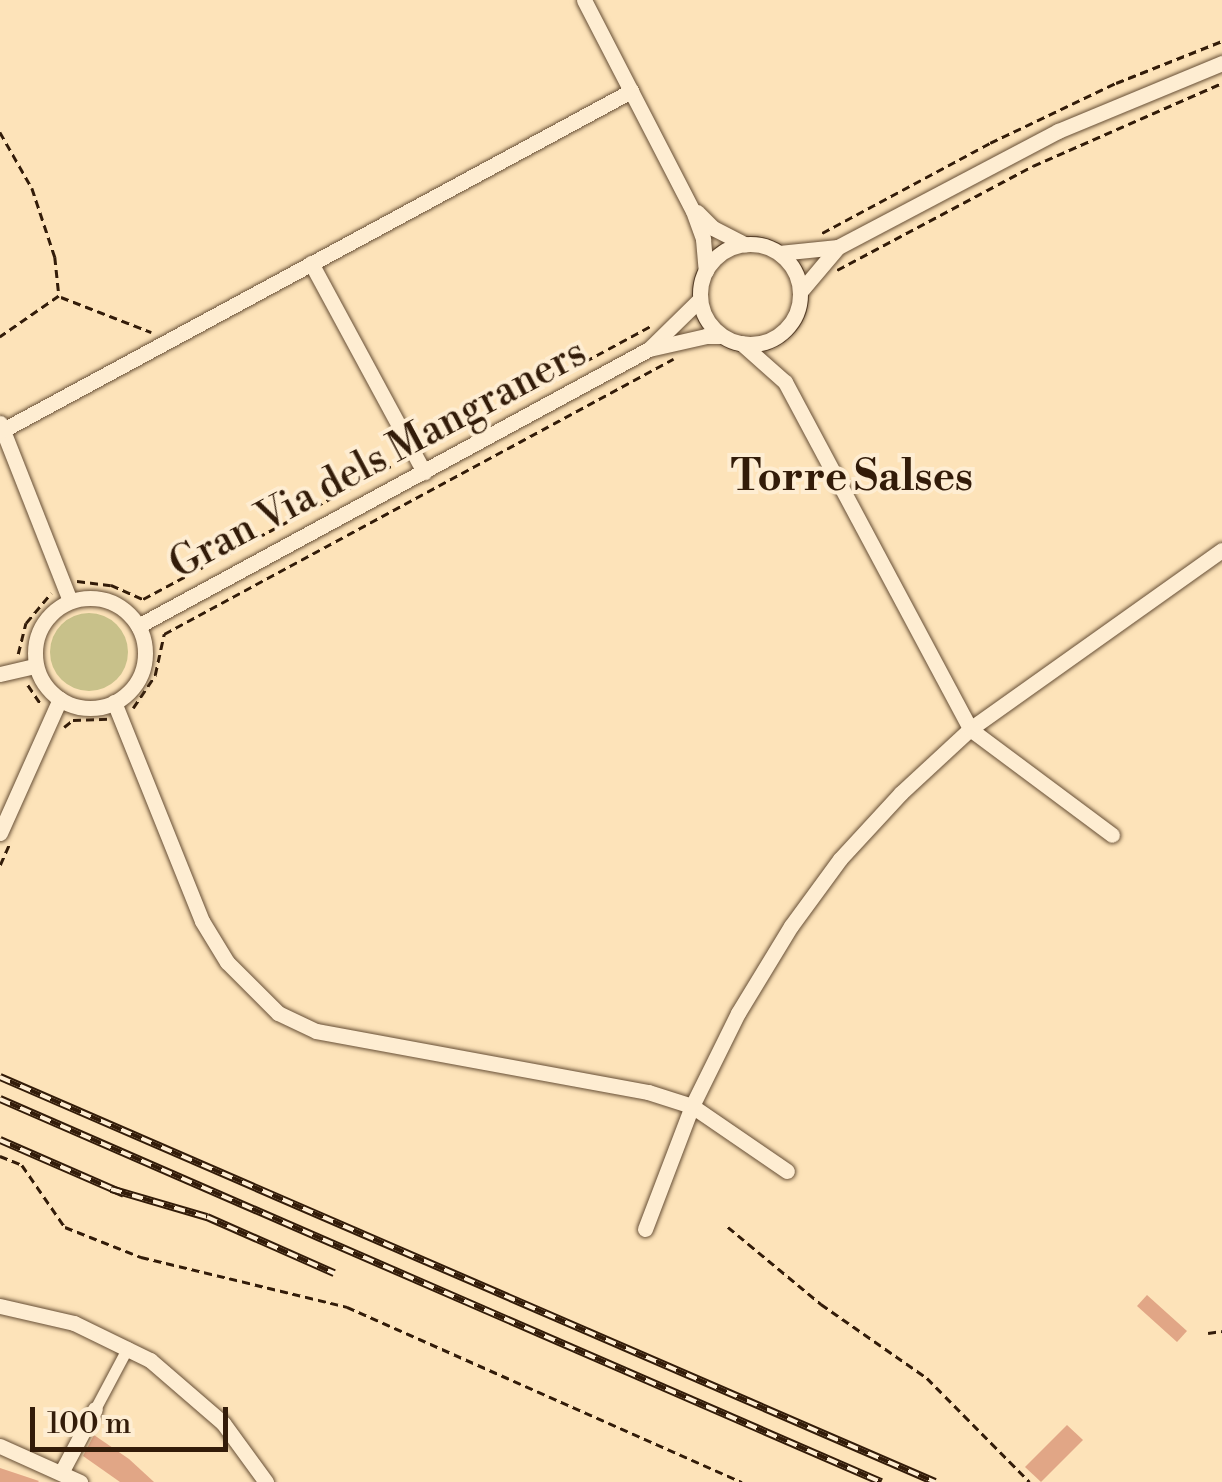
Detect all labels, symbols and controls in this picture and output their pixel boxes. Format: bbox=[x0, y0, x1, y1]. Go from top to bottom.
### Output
street label: Gran Via dels Mangraners bbox=[162, 329, 594, 589]
district label: Torre Salses bbox=[731, 453, 973, 503]
scale bar bbox=[35, 1387, 232, 1449]
text: 100 m bbox=[47, 1405, 131, 1443]

